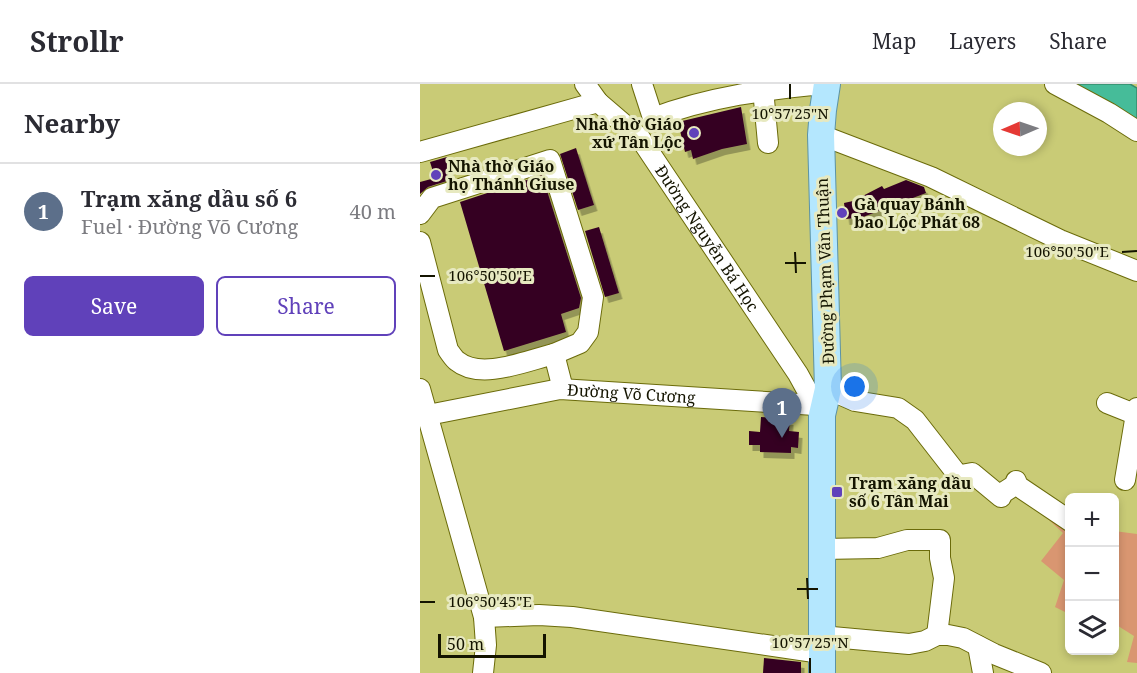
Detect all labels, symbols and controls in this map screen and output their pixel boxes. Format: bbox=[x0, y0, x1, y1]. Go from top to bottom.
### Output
text: Strollr bbox=[30, 22, 124, 60]
text: Map bbox=[872, 27, 916, 55]
text: Layers bbox=[949, 27, 1016, 55]
text: Share bbox=[1049, 27, 1107, 55]
north arrow bbox=[993, 102, 1047, 156]
text: 10°57'25"N bbox=[751, 103, 829, 123]
text: Nearby bbox=[24, 105, 120, 141]
place label: Nhà thờ Giáo xứ Tân Lộc bbox=[576, 113, 682, 153]
marker: Nhà thờ Giáo xứ Tân Lộc bbox=[687, 126, 701, 140]
place label: Nhà thờ Giáo họ Thánh Giuse bbox=[448, 155, 574, 195]
street label: Đường Nguyễn Bá Học bbox=[650, 160, 764, 316]
marker: Nhà thờ Giáo họ Thánh Giuse bbox=[429, 168, 443, 182]
street label: Đường Phạm Văn Thuận bbox=[811, 177, 839, 365]
text: Trạm xăng dầu số 6 bbox=[81, 183, 297, 213]
place label: Gà quay Bánh bao Lộc Phát 68 bbox=[854, 193, 980, 233]
text: 1 bbox=[38, 198, 49, 225]
text: 40 m bbox=[350, 198, 396, 225]
marker: Gà quay Bánh bao Lộc Phát 68 bbox=[835, 206, 849, 220]
text: Fuel · Đường Võ Cương bbox=[81, 213, 298, 240]
text: 106°50'50"E bbox=[1025, 241, 1109, 261]
text: 106°50'50"E bbox=[448, 265, 532, 285]
button: Save bbox=[24, 276, 204, 336]
button: Share bbox=[216, 276, 396, 336]
your location bbox=[840, 372, 869, 401]
street label: Đường Võ Cương bbox=[567, 378, 697, 409]
pin: 1 bbox=[762, 388, 802, 438]
place label: Trạm xăng dầu số 6 Tân Mai bbox=[849, 472, 972, 512]
marker: Trạm xăng dầu số 6 Tân Mai bbox=[830, 485, 844, 499]
map controls bbox=[1065, 493, 1119, 655]
button: + bbox=[1065, 493, 1119, 547]
button: − bbox=[1065, 547, 1119, 601]
text: 106°50'45"E bbox=[448, 591, 532, 611]
button: layers bbox=[1065, 601, 1119, 655]
scale bar bbox=[438, 631, 546, 658]
text: 10°57'25"N bbox=[771, 632, 849, 652]
text: 50 m bbox=[447, 633, 484, 655]

